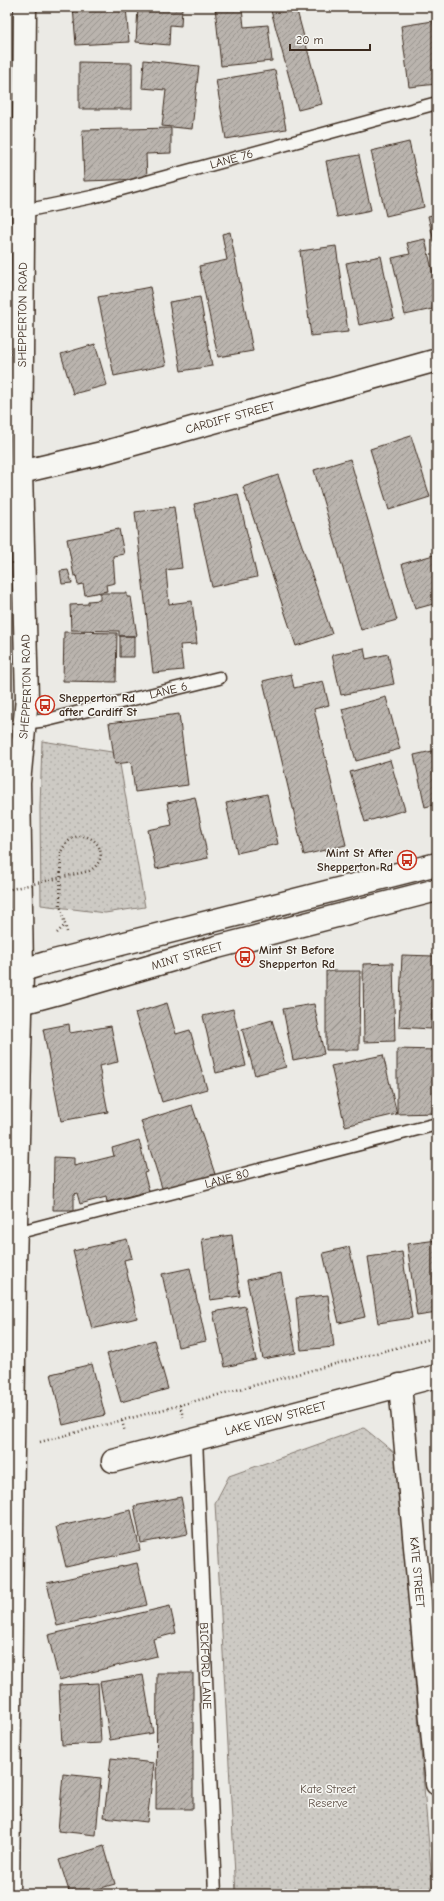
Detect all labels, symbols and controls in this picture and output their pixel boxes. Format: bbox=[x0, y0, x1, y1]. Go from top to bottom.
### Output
scale bar bbox=[290, 26, 370, 52]
text: 20 m bbox=[296, 33, 324, 47]
street label: LANE 76 bbox=[208, 146, 255, 172]
street label: SHEPPERTON ROAD bbox=[15, 262, 30, 367]
street label: CARDIFF STREET bbox=[184, 398, 277, 437]
street label: SHEPPERTON ROAD bbox=[16, 634, 34, 740]
street label: LANE 6 bbox=[148, 679, 189, 702]
place label: Shepperton Rd after Cardiff St bbox=[59, 691, 138, 719]
bus stop icon: Shepperton Rd after Cardiff St bbox=[34, 694, 56, 716]
place label: Mint St After Shepperton Rd bbox=[317, 846, 393, 874]
bus stop icon: Mint St After Shepperton Rd bbox=[396, 849, 418, 871]
street label: MINT STREET bbox=[149, 939, 225, 973]
place label: Mint St Before Shepperton Rd bbox=[259, 943, 335, 971]
bus stop icon: Mint St Before Shepperton Rd bbox=[234, 946, 256, 968]
street label: LANE 80 bbox=[203, 1166, 251, 1191]
street label: LAKE VIEW STREET bbox=[223, 1398, 329, 1438]
street label: KATE STREET bbox=[407, 1536, 428, 1609]
street label: BICKFORD LANE bbox=[197, 1622, 214, 1710]
park label: Kate Street Reserve bbox=[300, 1782, 357, 1810]

